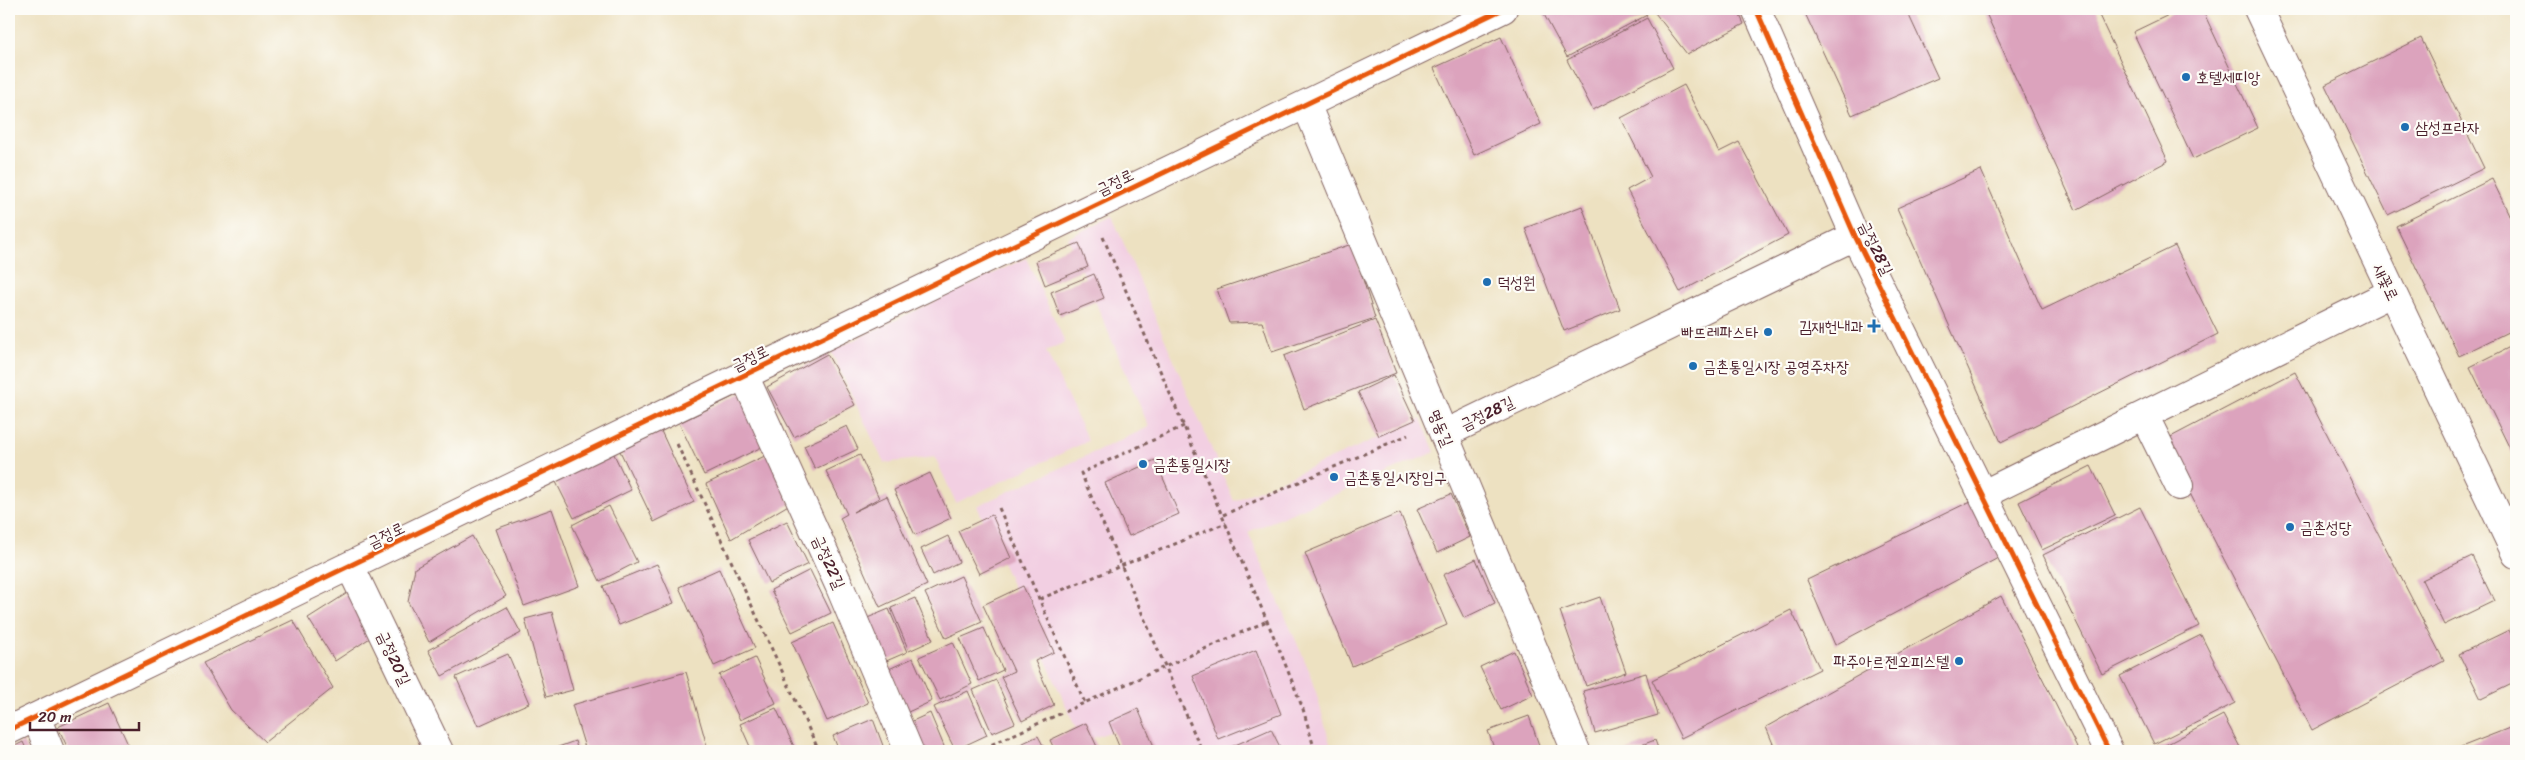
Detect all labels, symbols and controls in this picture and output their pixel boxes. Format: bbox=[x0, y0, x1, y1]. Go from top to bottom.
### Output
place label: 호텔세띠앙 bbox=[2196, 63, 2261, 92]
marker: 호텔세띠앙 bbox=[2180, 71, 2192, 83]
place label: 삼성프라자 bbox=[2415, 113, 2480, 142]
marker: 삼성프라자 bbox=[2399, 121, 2411, 133]
street label: 금정로 bbox=[1091, 161, 1139, 203]
street label: 금정28길 bbox=[1850, 216, 1902, 280]
street label: 새꽃로 bbox=[2365, 258, 2407, 306]
place label: 덕성원 bbox=[1497, 268, 1536, 297]
marker: 덕성원 bbox=[1481, 276, 1493, 288]
place label: 김재헌내과 bbox=[1799, 312, 1863, 341]
place label: 빠뜨레파스타 bbox=[1681, 318, 1758, 347]
marker: 김재헌내과 bbox=[1867, 319, 1881, 333]
marker: 빠뜨레파스타 bbox=[1762, 326, 1774, 338]
street label: 금정로 bbox=[726, 337, 774, 379]
place label: 금촌통일시장 공영주차장 bbox=[1703, 352, 1849, 381]
marker: 금촌통일시장 공영주차장 bbox=[1687, 360, 1699, 372]
street label: 금정28길 bbox=[1455, 387, 1519, 439]
street label: 명동길 bbox=[1420, 405, 1462, 452]
place label: 금촌통일시장 bbox=[1153, 450, 1230, 479]
marker: 금촌통일시장 bbox=[1137, 458, 1149, 470]
place label: 금촌통일시장입구 bbox=[1344, 463, 1447, 492]
marker: 금촌통일시장입구 bbox=[1328, 471, 1340, 483]
place label: 금촌성당 bbox=[2300, 513, 2352, 542]
street label: 금정로 bbox=[362, 514, 410, 556]
marker: 금촌성당 bbox=[2284, 521, 2296, 533]
street label: 금정22길 bbox=[804, 530, 854, 594]
street label: 금정20길 bbox=[369, 626, 419, 691]
place label: 파주아르젠오피스텔 bbox=[1833, 647, 1949, 676]
marker: 파주아르젠오피스텔 bbox=[1953, 655, 1965, 667]
scale bar bbox=[30, 700, 139, 732]
text: 20 m bbox=[38, 704, 72, 730]

